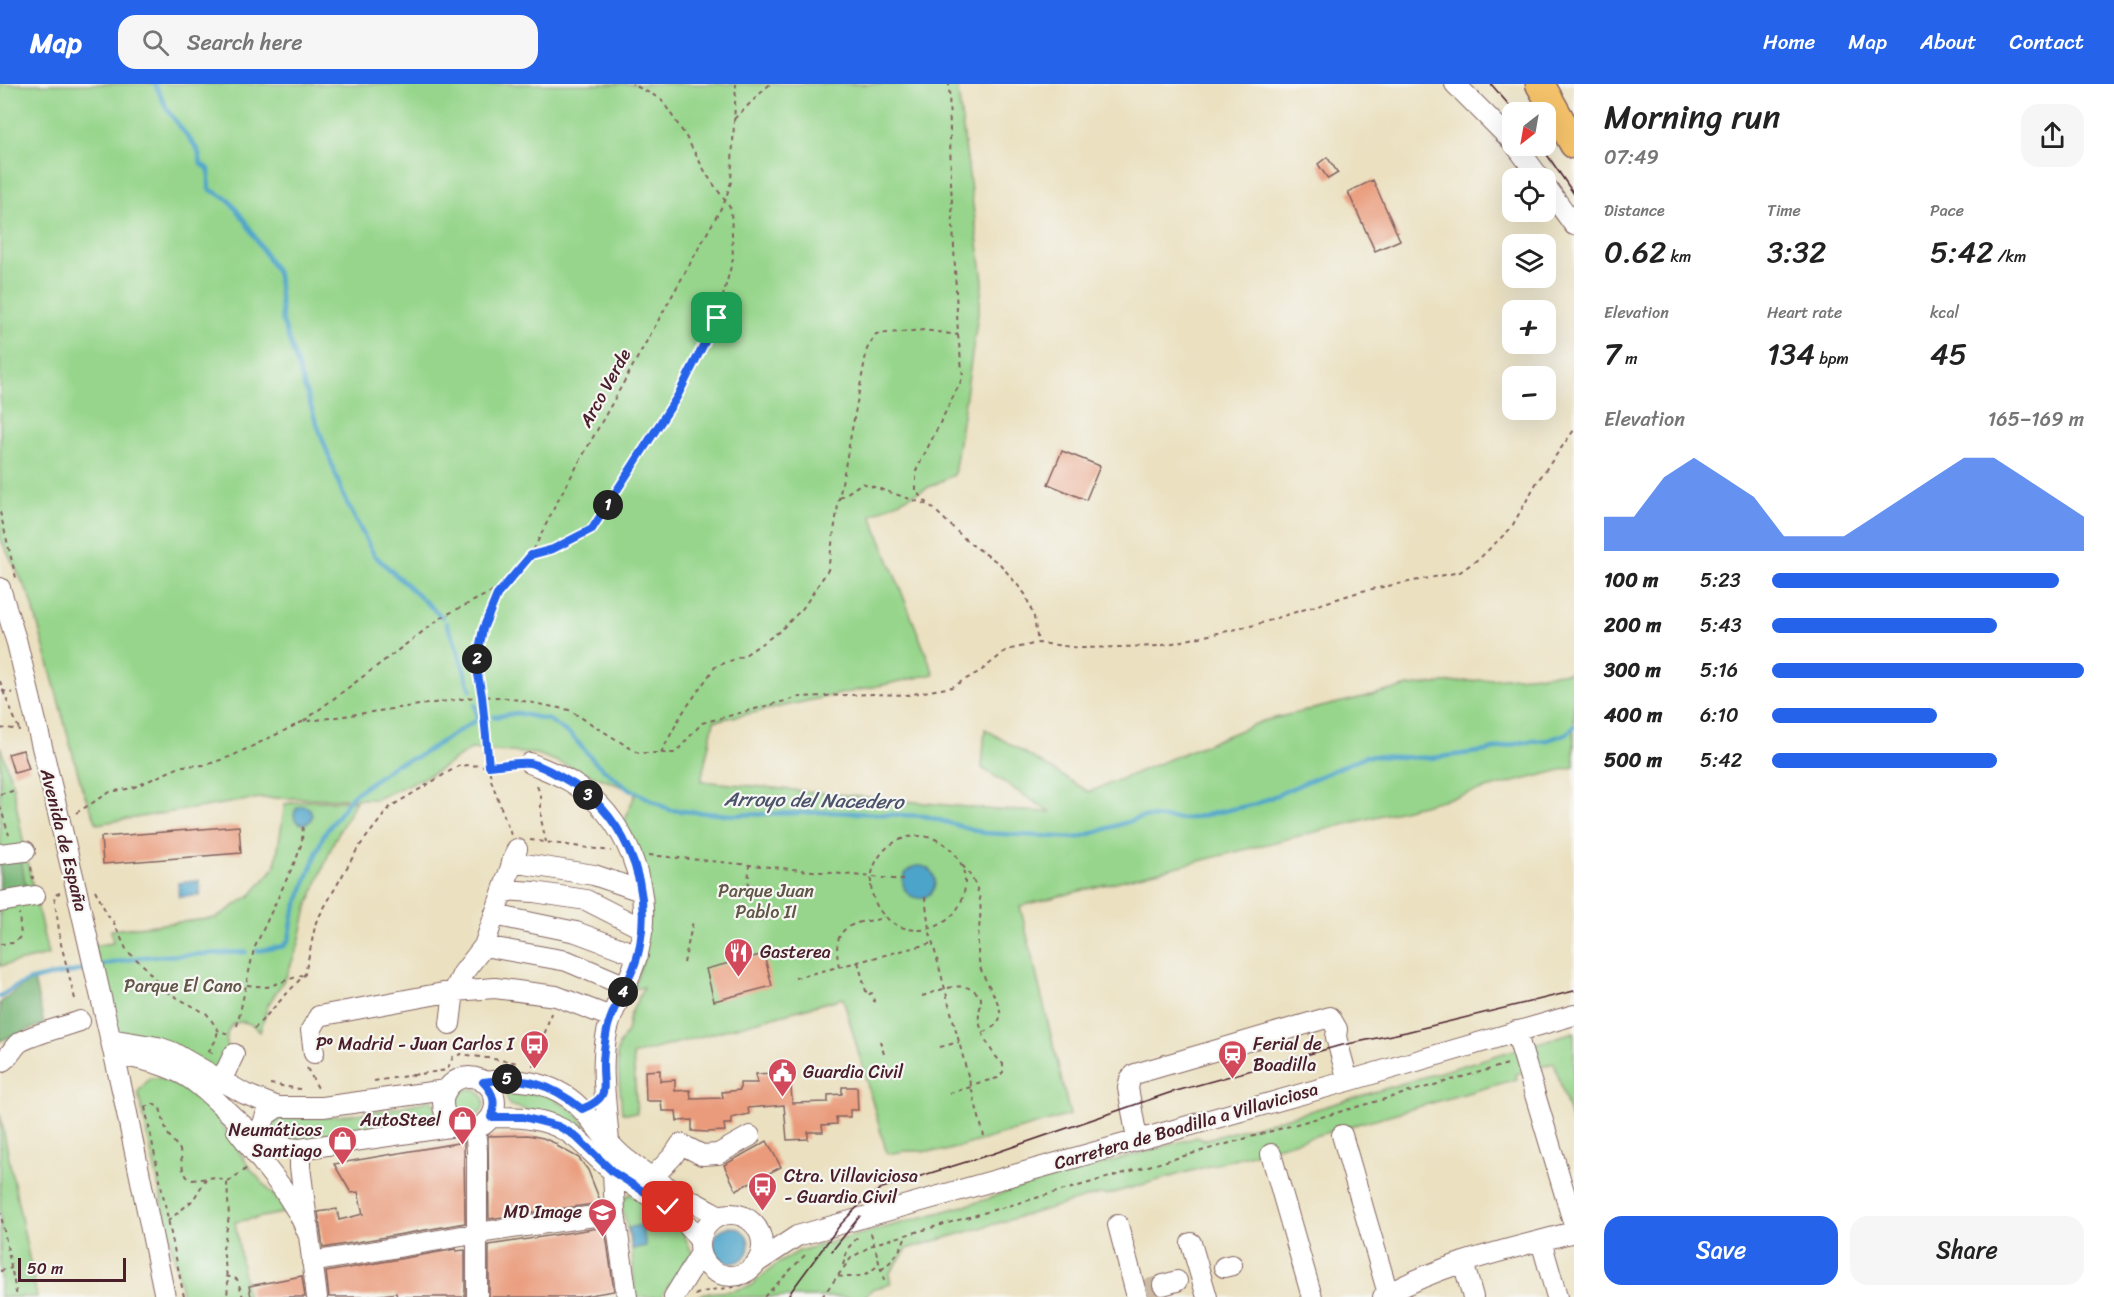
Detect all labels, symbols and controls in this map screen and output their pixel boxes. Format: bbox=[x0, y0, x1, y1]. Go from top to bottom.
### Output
search box bbox=[118, 15, 538, 69]
text: Map bbox=[30, 18, 82, 67]
text: Search here bbox=[187, 23, 303, 62]
text: Home bbox=[1763, 23, 1815, 61]
text: Map bbox=[1848, 23, 1887, 61]
text: About bbox=[1920, 23, 1977, 61]
text: Contact bbox=[2010, 23, 2084, 61]
icon: search bbox=[139, 26, 172, 59]
text: Morning run bbox=[1604, 88, 1780, 146]
north arrow bbox=[1502, 102, 1556, 156]
map controls bbox=[1502, 102, 1556, 420]
button: share bbox=[2021, 104, 2084, 167]
text: 07:49 bbox=[1604, 140, 1659, 175]
button: locate bbox=[1502, 168, 1556, 222]
text: Distance bbox=[1604, 196, 1665, 225]
text: Time bbox=[1767, 196, 1801, 225]
text: Pace bbox=[1930, 196, 1964, 225]
text: 0.62 bbox=[1604, 225, 1666, 279]
text: 3:32 bbox=[1767, 225, 1826, 279]
text: 5:42 bbox=[1930, 225, 1993, 279]
button: layers bbox=[1502, 234, 1556, 288]
text: km bbox=[1666, 242, 1691, 271]
text: /km bbox=[1993, 242, 2026, 271]
pin bbox=[691, 292, 742, 343]
text: Elevation bbox=[1604, 298, 1669, 327]
text: Heart rate bbox=[1767, 298, 1842, 327]
text: kcal bbox=[1930, 298, 1959, 327]
button: + bbox=[1502, 300, 1556, 354]
icon: arrive bbox=[700, 301, 733, 334]
text: 7 bbox=[1604, 327, 1621, 381]
text: 134 bbox=[1767, 327, 1815, 381]
text: 45 bbox=[1930, 327, 1967, 381]
street label: Arco Verde bbox=[570, 342, 640, 434]
text: m bbox=[1621, 344, 1638, 373]
text: bpm bbox=[1815, 344, 1849, 373]
button: − bbox=[1502, 366, 1556, 420]
text: Elevation bbox=[1604, 402, 1685, 437]
text: 165–169 m bbox=[1988, 402, 2084, 437]
pin: 1 bbox=[593, 490, 623, 520]
text: 1 bbox=[605, 490, 611, 519]
text: 100 m bbox=[1604, 563, 1658, 598]
text: 5:23 bbox=[1700, 563, 1741, 598]
text: 200 m bbox=[1604, 608, 1661, 643]
text: 5:43 bbox=[1700, 608, 1742, 643]
pin: 2 bbox=[462, 644, 492, 674]
text: 2 bbox=[472, 644, 482, 673]
text: 300 m bbox=[1604, 653, 1661, 688]
text: 5:16 bbox=[1700, 653, 1738, 688]
text: 400 m bbox=[1604, 698, 1662, 733]
text: 6:10 bbox=[1700, 698, 1739, 733]
text: 500 m bbox=[1604, 743, 1662, 778]
text: 5:42 bbox=[1700, 743, 1742, 778]
street label: Avenida de España bbox=[31, 764, 97, 915]
pin: 3 bbox=[573, 780, 603, 810]
text: 3 bbox=[584, 780, 592, 809]
water label: Arroyo del Nacedero bbox=[723, 781, 906, 820]
park label: Parque Juan Pablo II bbox=[718, 875, 814, 928]
restaurant icon: Gasterea bbox=[723, 936, 755, 978]
place label: Gasterea bbox=[760, 936, 831, 968]
park label: Parque El Cano bbox=[124, 970, 242, 1002]
pin: 4 bbox=[608, 977, 638, 1007]
text: 4 bbox=[618, 977, 628, 1006]
place label: Pº Madrid - Juan Carlos I bbox=[316, 1028, 516, 1060]
bus stop icon: Pº Madrid - Juan Carlos I bbox=[519, 1028, 551, 1070]
place label: Ferial de Boadilla bbox=[1253, 1028, 1322, 1081]
station icon: Ferial de Boadilla bbox=[1216, 1038, 1248, 1080]
public building icon: Guardia Civil bbox=[766, 1056, 798, 1098]
place label: Guardia Civil bbox=[803, 1056, 904, 1088]
pin: 5 bbox=[492, 1064, 522, 1094]
text: 5 bbox=[502, 1064, 512, 1093]
street label: Carretera de Boadilla a Villaviciosa bbox=[1050, 1073, 1322, 1179]
place label: AutoSteel bbox=[359, 1104, 442, 1136]
shop icon: AutoSteel bbox=[446, 1104, 478, 1146]
place label: Neumáticos Santiago bbox=[229, 1114, 323, 1167]
shop icon: Neumáticos Santiago bbox=[327, 1124, 359, 1166]
place label: Ctra. Villaviciosa - Guardia Civil bbox=[784, 1160, 918, 1213]
bus stop icon: Ctra. Villaviciosa - Guardia Civil bbox=[747, 1170, 779, 1212]
pin bbox=[642, 1181, 693, 1232]
icon: check bbox=[651, 1190, 684, 1223]
place label: MD Image bbox=[504, 1196, 582, 1228]
school or university icon: MD Image bbox=[587, 1196, 619, 1238]
button: Save bbox=[1604, 1216, 1838, 1285]
button: Share bbox=[1850, 1216, 2084, 1285]
text: 50 m bbox=[27, 1254, 63, 1283]
scale bar bbox=[18, 1255, 126, 1282]

